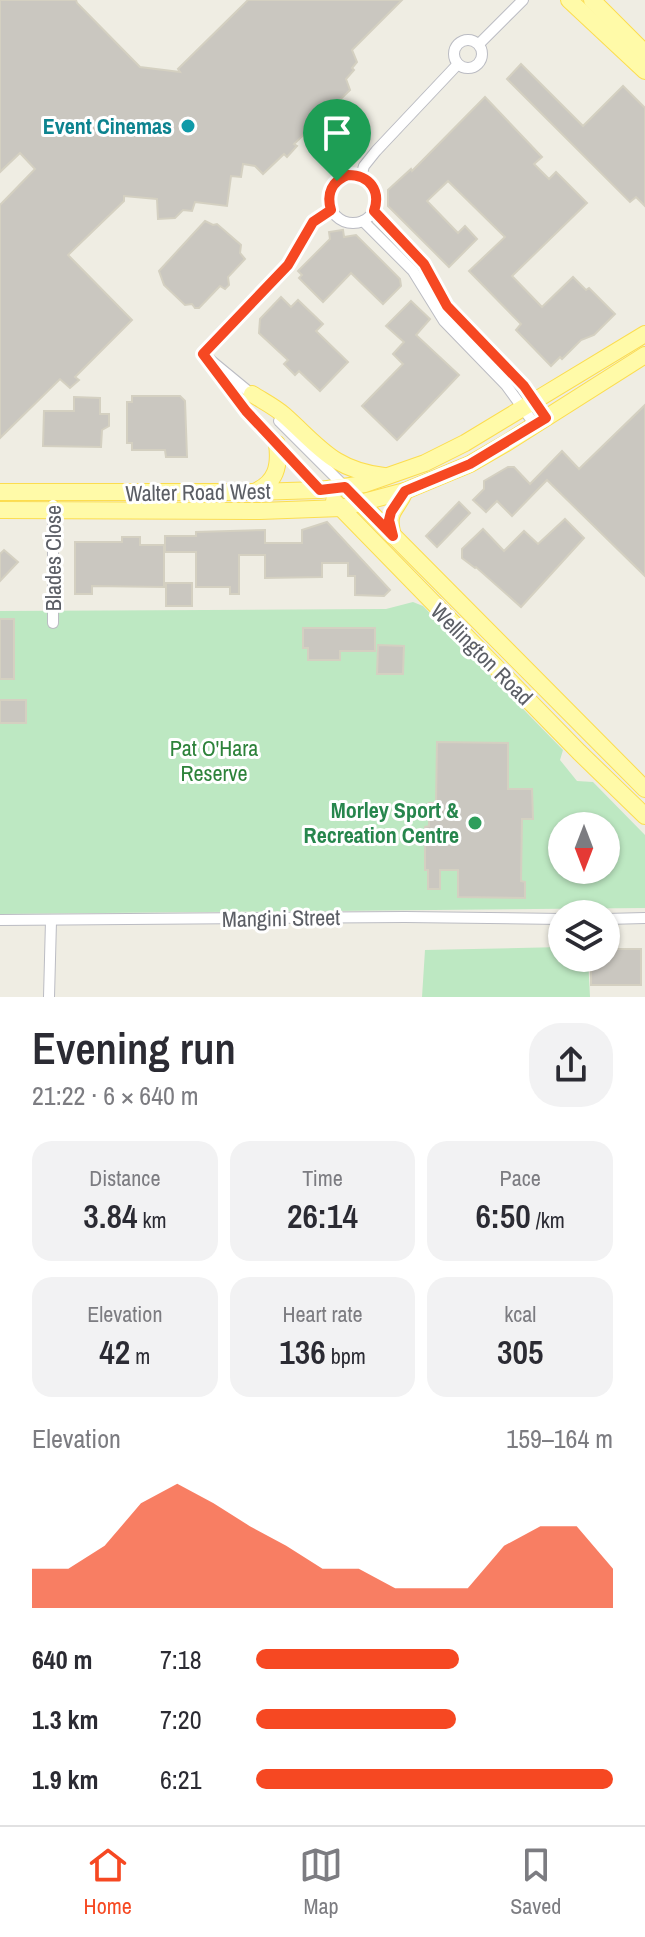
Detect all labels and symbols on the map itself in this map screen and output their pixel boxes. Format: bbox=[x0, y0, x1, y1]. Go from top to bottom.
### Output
pin bbox=[303, 99, 371, 181]
place label: Event Cinemas bbox=[43, 111, 172, 141]
marker: Event Cinemas bbox=[179, 117, 197, 135]
street label: Walter Road West bbox=[125, 476, 271, 508]
street label: Blades Close bbox=[38, 505, 68, 611]
street label: Wellington Road bbox=[424, 596, 540, 712]
park label: Pat O'Hara Reserve bbox=[170, 733, 258, 788]
place label: Morley Sport & Recreation Centre bbox=[304, 795, 459, 850]
north arrow bbox=[548, 812, 620, 884]
marker: Morley Sport & Recreation Centre bbox=[466, 814, 484, 832]
street label: Mangini Street bbox=[222, 902, 340, 934]

